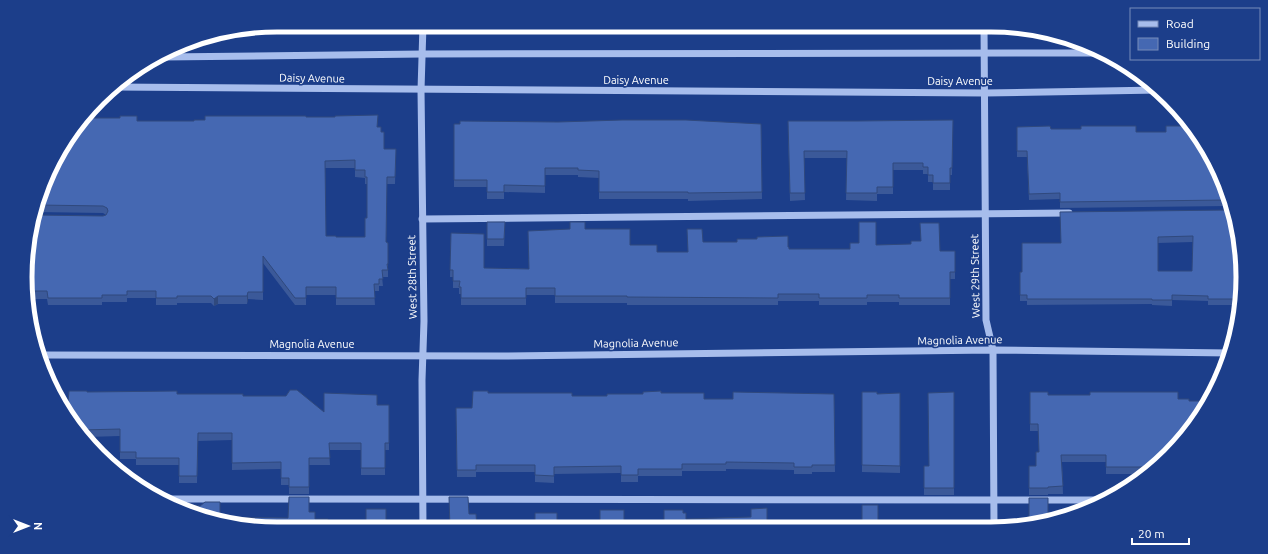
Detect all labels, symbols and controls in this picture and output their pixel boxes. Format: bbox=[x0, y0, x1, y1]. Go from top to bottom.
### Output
legend bbox=[1130, 8, 1260, 60]
text: Road bbox=[1166, 17, 1194, 30]
text: Building bbox=[1166, 37, 1210, 50]
street label: Daisy Avenue bbox=[279, 71, 345, 85]
street label: Daisy Avenue bbox=[603, 74, 669, 86]
street label: Daisy Avenue bbox=[927, 75, 993, 87]
street label: West 29th Street bbox=[968, 233, 982, 318]
street label: West 28th Street bbox=[405, 234, 419, 319]
street label: Magnolia Avenue bbox=[917, 333, 1003, 347]
street label: Magnolia Avenue bbox=[593, 336, 679, 350]
street label: Magnolia Avenue bbox=[269, 338, 355, 350]
north arrow bbox=[8, 506, 48, 546]
scale bar bbox=[1132, 520, 1189, 546]
text: N bbox=[32, 522, 44, 530]
text: 20 m bbox=[1138, 527, 1165, 540]

